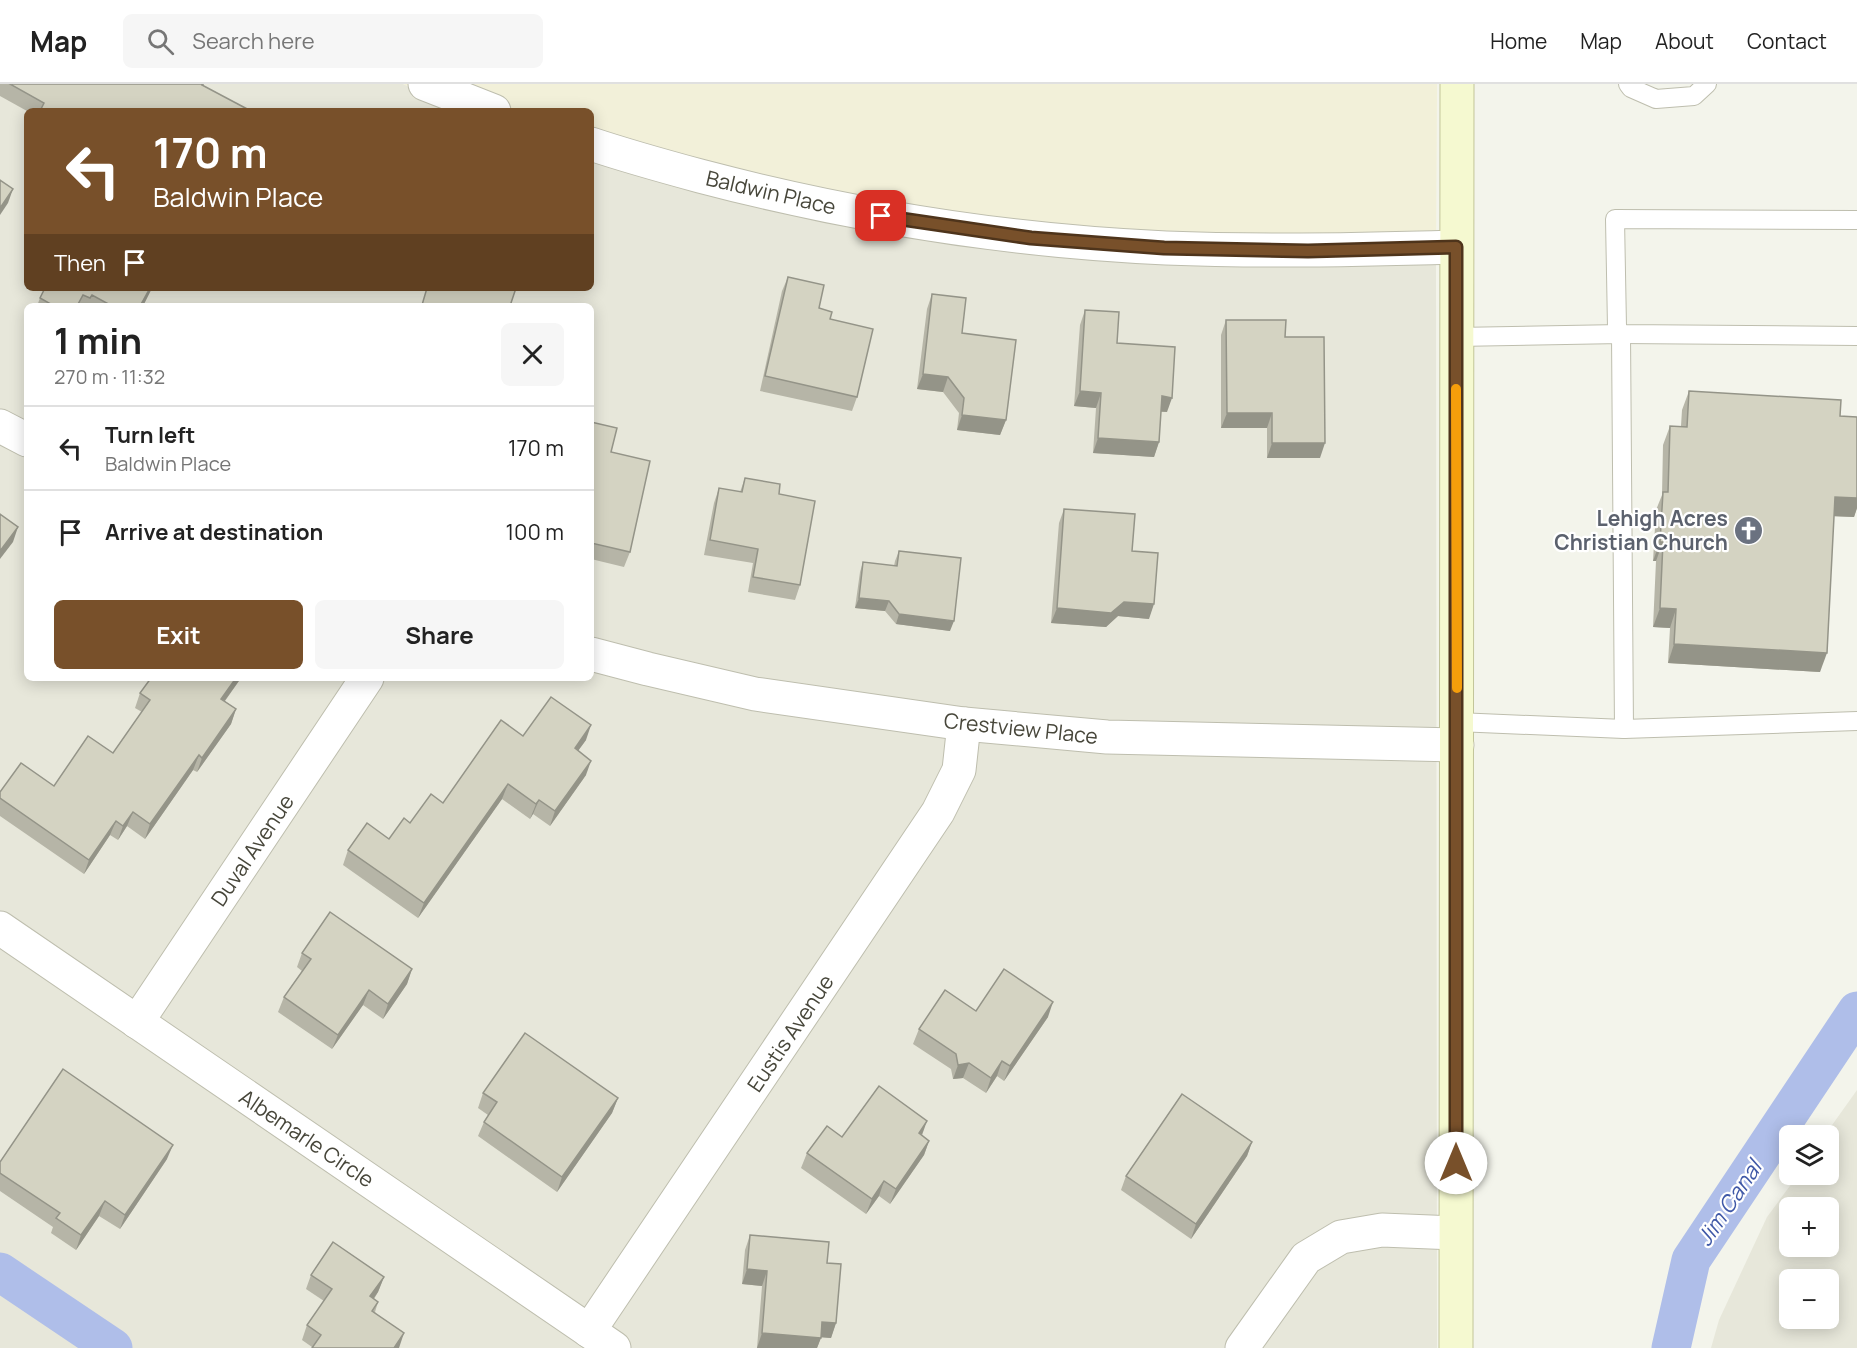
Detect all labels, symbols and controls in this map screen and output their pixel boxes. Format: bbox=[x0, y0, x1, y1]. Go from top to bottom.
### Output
search box bbox=[123, 14, 543, 68]
text: Map bbox=[30, 22, 87, 60]
icon: search bbox=[144, 25, 177, 58]
text: Search here bbox=[192, 26, 315, 56]
text: Home bbox=[1490, 27, 1547, 55]
text: Map bbox=[1580, 27, 1622, 55]
text: About bbox=[1655, 27, 1714, 55]
text: Contact bbox=[1747, 27, 1827, 55]
text: 170 m bbox=[153, 123, 268, 181]
icon: left bbox=[54, 132, 132, 210]
street label: Baldwin Place bbox=[703, 163, 839, 221]
text: Baldwin Place bbox=[153, 178, 323, 215]
pin bbox=[855, 190, 906, 241]
icon: arrive bbox=[864, 199, 897, 232]
icon: arrive bbox=[118, 246, 151, 279]
text: Then bbox=[54, 248, 106, 278]
text: 1 min bbox=[54, 316, 142, 365]
button: close bbox=[501, 323, 564, 386]
text: 270 m · 11:32 bbox=[54, 363, 165, 390]
text: Turn left bbox=[105, 420, 195, 450]
icon: left bbox=[54, 432, 87, 465]
text: 170 m bbox=[508, 433, 564, 463]
text: Baldwin Place bbox=[105, 450, 231, 477]
place label: Lehigh Acres Christian Church bbox=[1554, 504, 1728, 556]
church icon: Lehigh Acres Christian Church bbox=[1733, 514, 1765, 546]
icon: arrive bbox=[54, 516, 87, 549]
text: Arrive at destination bbox=[105, 517, 323, 547]
text: 100 m bbox=[506, 517, 564, 547]
button: Exit bbox=[54, 600, 303, 669]
button: Share bbox=[315, 600, 564, 669]
street label: Crestview Place bbox=[943, 706, 1099, 750]
street label: Duval Avenue bbox=[204, 789, 300, 911]
street label: Eustis Avenue bbox=[740, 969, 840, 1097]
street label: Albemarle Circle bbox=[234, 1083, 380, 1193]
map controls bbox=[1779, 1125, 1839, 1329]
button: layers bbox=[1779, 1125, 1839, 1185]
position arrow bbox=[1424, 1131, 1488, 1195]
water label: Jim Canal bbox=[1690, 1152, 1770, 1252]
button: + bbox=[1779, 1197, 1839, 1257]
button: − bbox=[1779, 1269, 1839, 1329]

